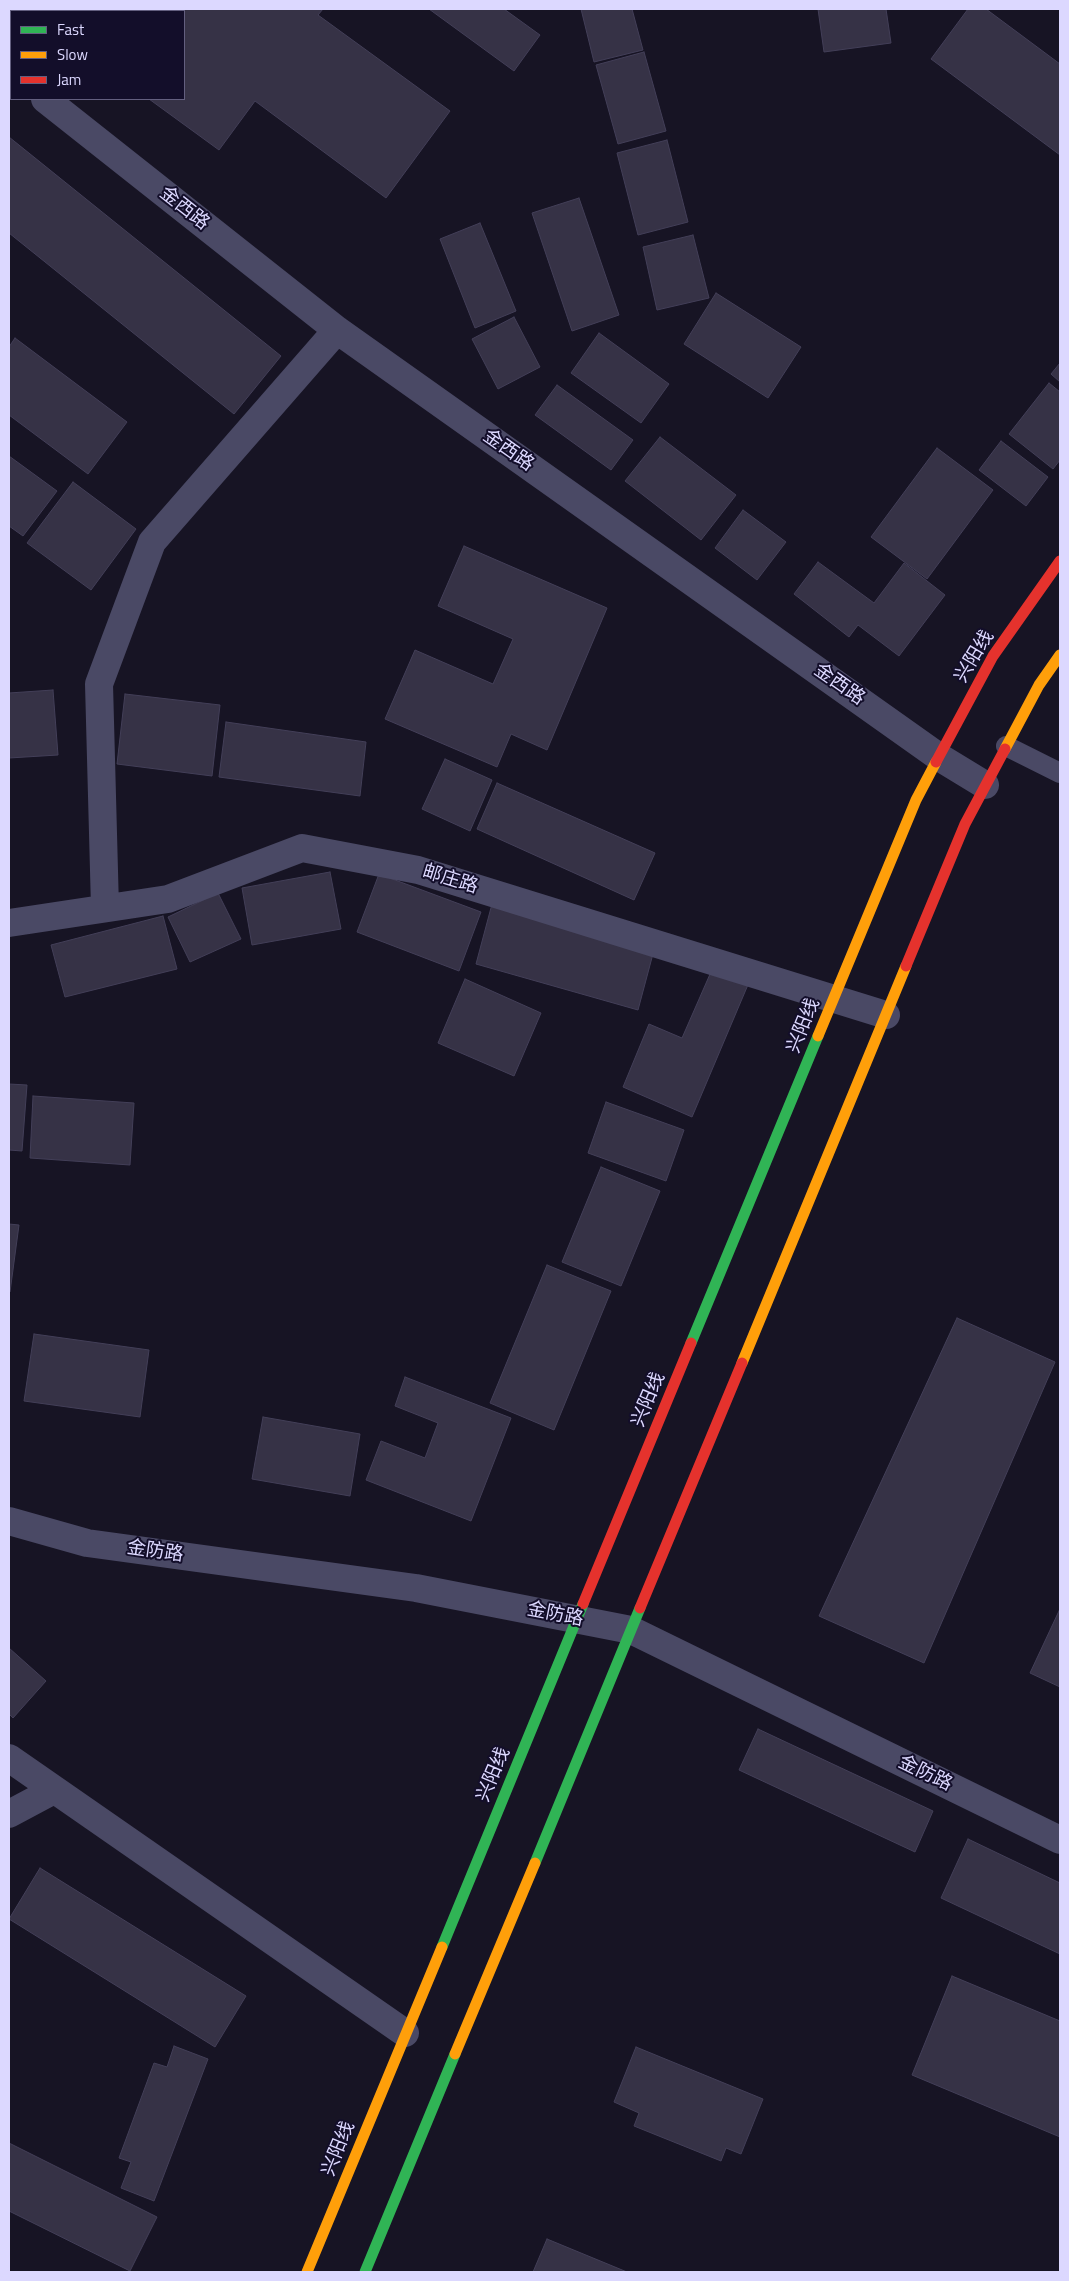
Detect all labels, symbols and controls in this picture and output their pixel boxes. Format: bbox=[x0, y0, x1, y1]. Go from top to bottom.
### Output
legend bbox=[10, 10, 185, 100]
text: Fast bbox=[57, 18, 84, 41]
text: Slow bbox=[57, 43, 88, 66]
text: Jam bbox=[57, 68, 81, 91]
street label: 金西路 bbox=[155, 182, 213, 236]
street label: 金西路 bbox=[478, 425, 538, 477]
street label: 兴阳线 bbox=[951, 627, 999, 687]
street label: 金西路 bbox=[809, 659, 869, 711]
street label: 邮庄路 bbox=[419, 861, 481, 899]
street label: 兴阳线 bbox=[783, 995, 825, 1057]
street label: 兴阳线 bbox=[627, 1369, 671, 1431]
street label: 金防路 bbox=[125, 1537, 185, 1567]
street label: 金防路 bbox=[525, 1598, 585, 1632]
street label: 兴阳线 bbox=[472, 1744, 516, 1806]
street label: 金防路 bbox=[894, 1751, 956, 1797]
street label: 兴阳线 bbox=[318, 2118, 360, 2180]

